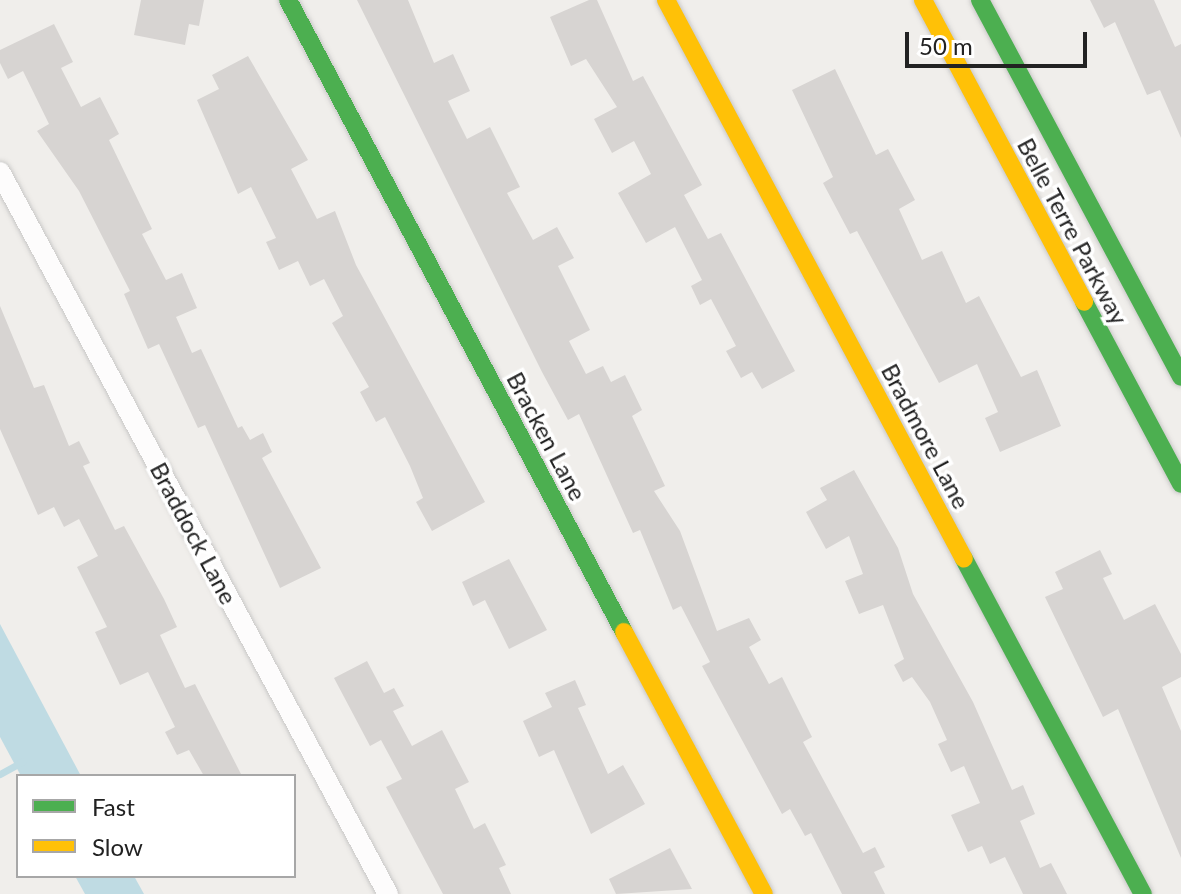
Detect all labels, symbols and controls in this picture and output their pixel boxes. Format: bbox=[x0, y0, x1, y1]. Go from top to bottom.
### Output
scale bar bbox=[909, 16, 1091, 66]
text: 50 m bbox=[919, 31, 973, 60]
street label: Belle Terre Parkway bbox=[1012, 133, 1134, 329]
street label: Bradmore Lane bbox=[876, 359, 976, 513]
street label: Bracken Lane bbox=[501, 367, 593, 505]
street label: Braddock Lane bbox=[145, 457, 243, 609]
legend bbox=[16, 774, 296, 878]
text: Fast bbox=[92, 792, 135, 821]
text: Slow bbox=[92, 832, 143, 861]

